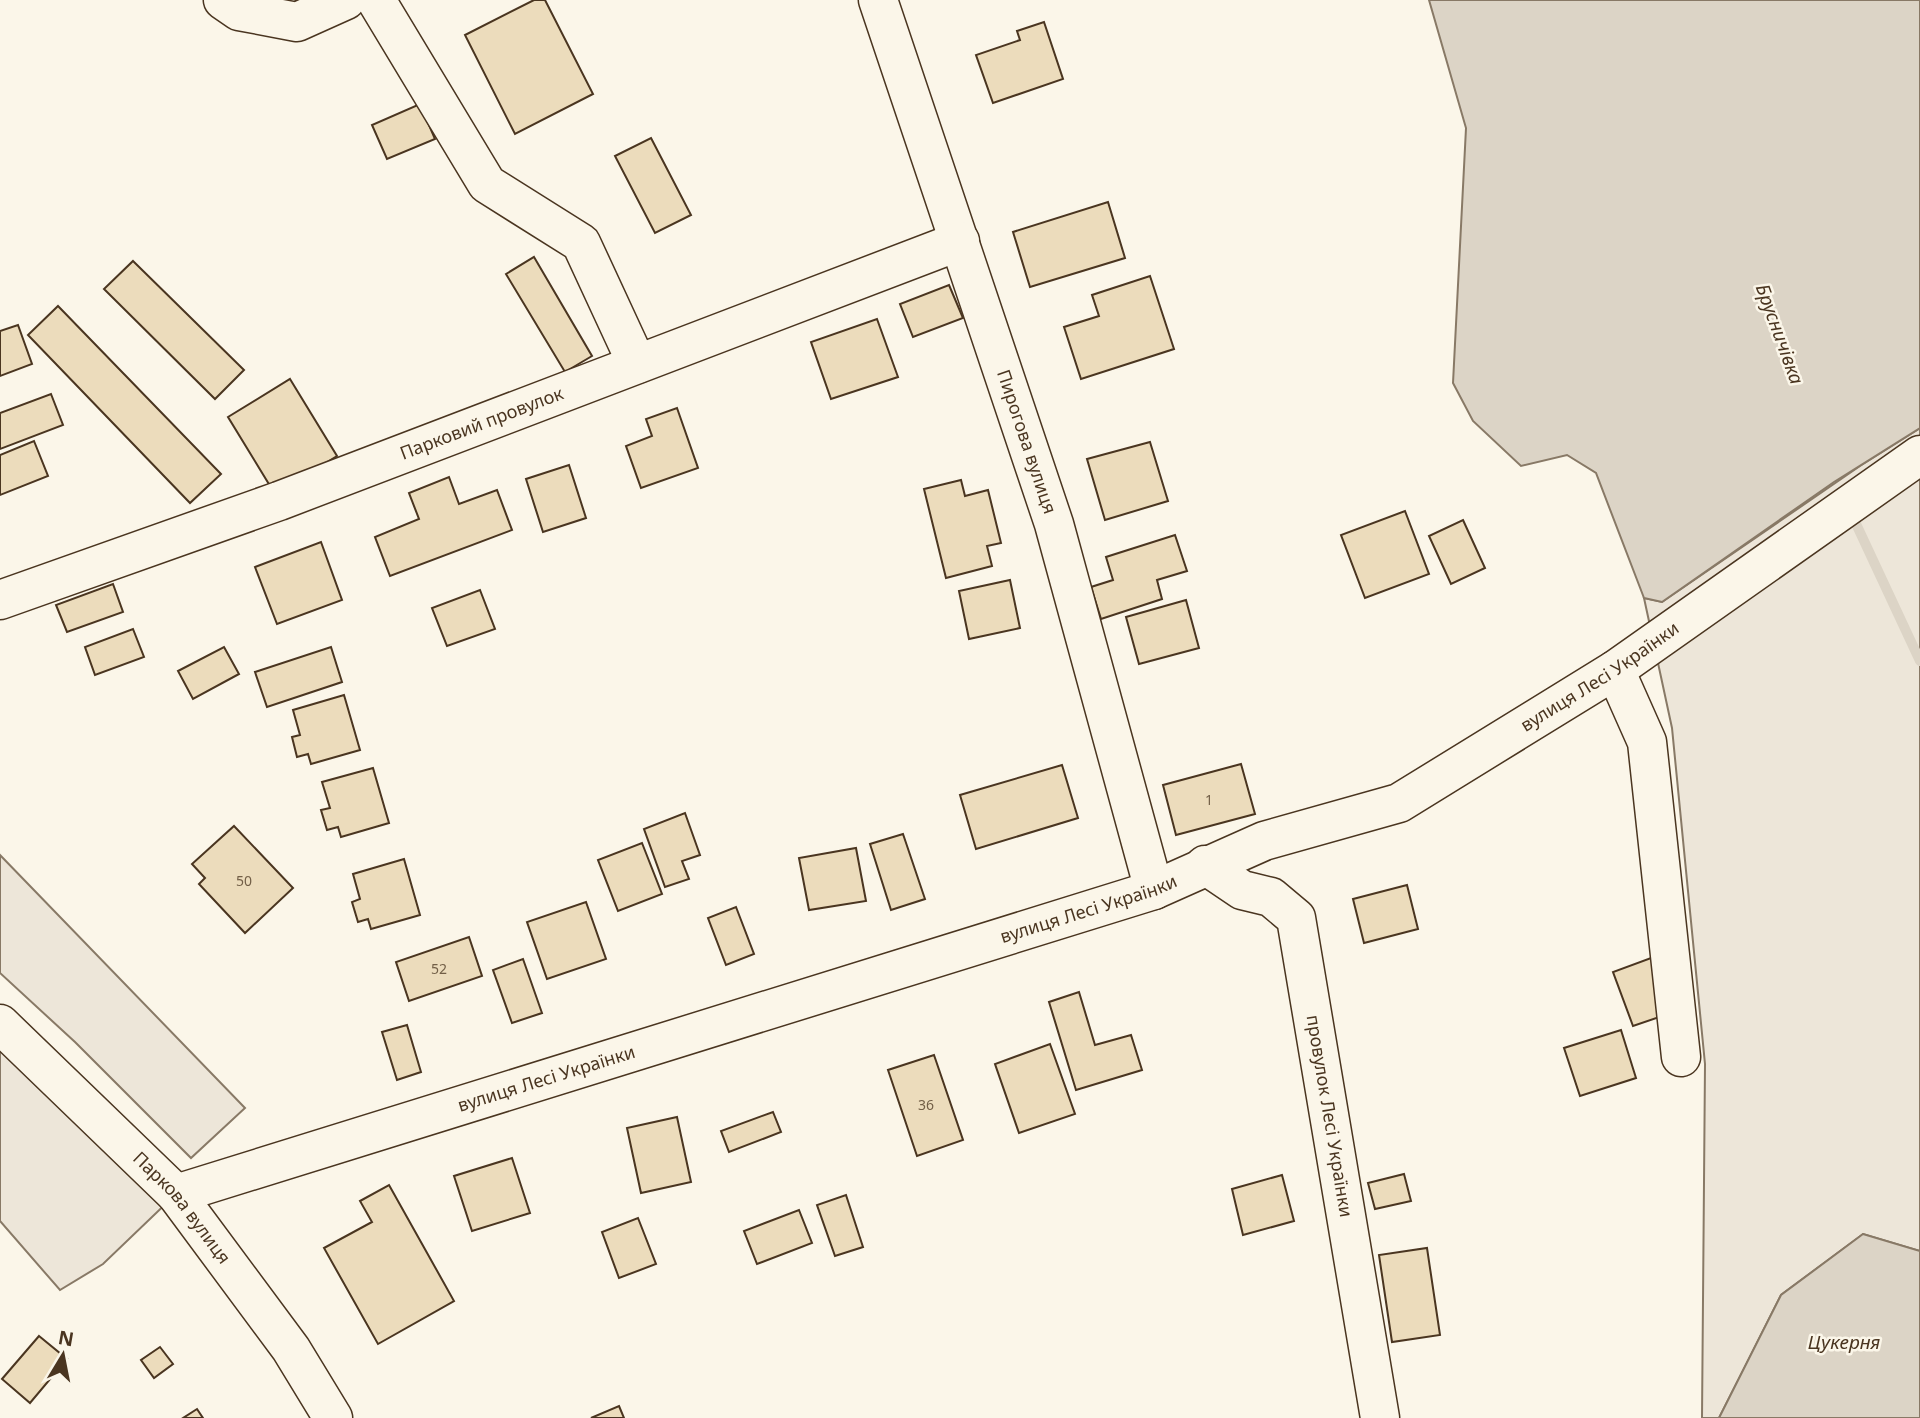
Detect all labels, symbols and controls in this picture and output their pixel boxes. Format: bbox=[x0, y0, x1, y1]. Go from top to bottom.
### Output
water label: Брусничівка bbox=[1750, 280, 1810, 388]
street label: Пирогова вулиця bbox=[992, 366, 1063, 517]
street label: Парковий провулок bbox=[396, 380, 567, 465]
street label: вулиця Лесі Українки bbox=[1515, 616, 1683, 736]
house number: 1 bbox=[1205, 790, 1213, 809]
street label: вулиця Лесі Українки bbox=[997, 868, 1181, 948]
house number: 50 bbox=[236, 871, 252, 890]
house number: 52 bbox=[431, 959, 447, 978]
street label: провулок Лесі Українки bbox=[1301, 1013, 1359, 1219]
street label: вулиця Лесі Українки bbox=[454, 1039, 638, 1117]
house number: 36 bbox=[918, 1095, 934, 1114]
street label: Паркова вулиця bbox=[128, 1146, 237, 1268]
north arrow bbox=[28, 1320, 98, 1390]
text: N bbox=[56, 1324, 76, 1352]
water label: Цукерня bbox=[1808, 1329, 1881, 1355]

